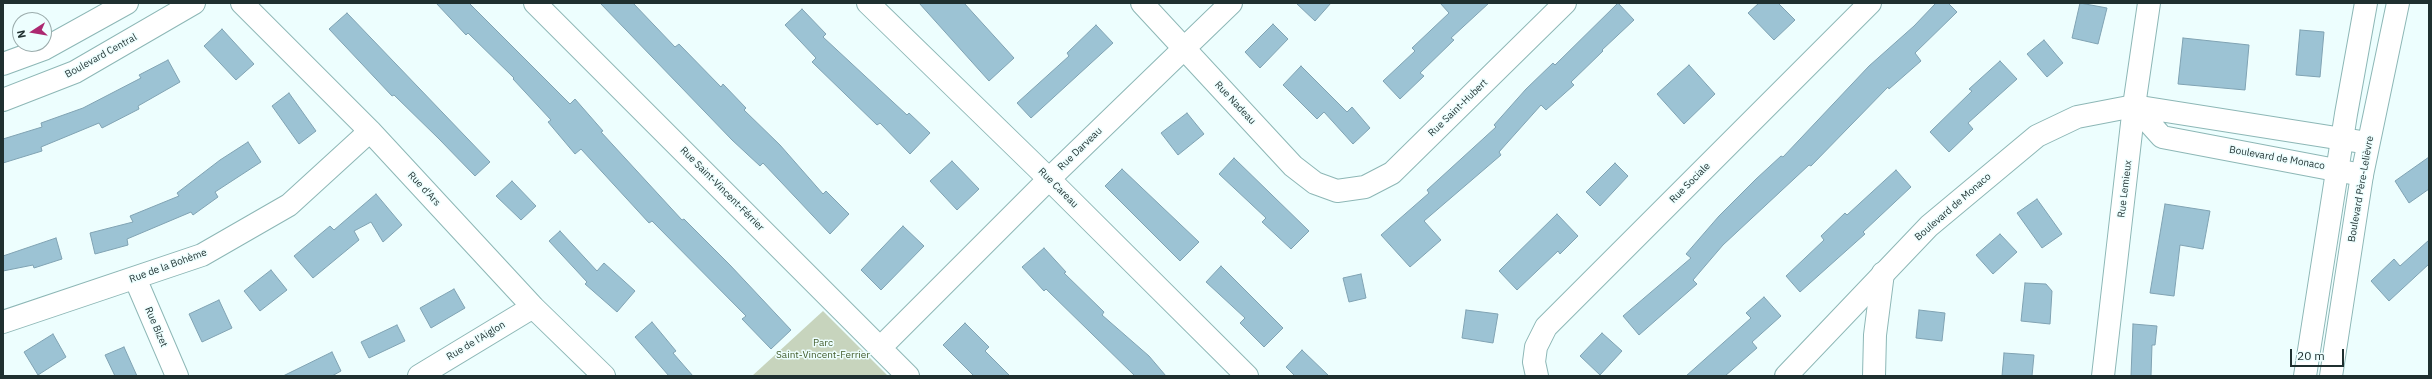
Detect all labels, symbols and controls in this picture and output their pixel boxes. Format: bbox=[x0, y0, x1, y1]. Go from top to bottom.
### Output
north arrow bbox=[12, 12, 52, 52]
text: N bbox=[14, 29, 29, 40]
street label: Boulevard Central bbox=[63, 31, 139, 81]
street label: Rue Saint-Hubert bbox=[1426, 77, 1490, 139]
street label: Rue Nadeau bbox=[1212, 79, 1258, 127]
street label: Rue Darveau bbox=[1055, 125, 1105, 173]
street label: Boulevard Père-Lelièvre bbox=[2346, 135, 2376, 243]
street label: Boulevard de Monaco bbox=[2228, 144, 2326, 172]
street label: Rue Saint-Vincent-Férrier bbox=[678, 145, 766, 233]
street label: Rue Sociale bbox=[1667, 160, 1713, 206]
street label: Rue Lemieux bbox=[2116, 160, 2134, 218]
street label: Rue Careau bbox=[1036, 166, 1080, 210]
street label: Rue d'Ars bbox=[405, 169, 443, 209]
street label: Boulevard de Monaco bbox=[1913, 171, 1993, 243]
street label: Rue de la Bohème bbox=[128, 246, 208, 286]
street label: Rue Bizet bbox=[142, 305, 170, 349]
street label: Rue de l'Aiglon bbox=[444, 319, 508, 363]
park label: Parc Saint-Vincent-Ferrier bbox=[776, 337, 870, 360]
scale bar bbox=[2292, 341, 2346, 367]
text: 20 m bbox=[2297, 348, 2325, 363]

